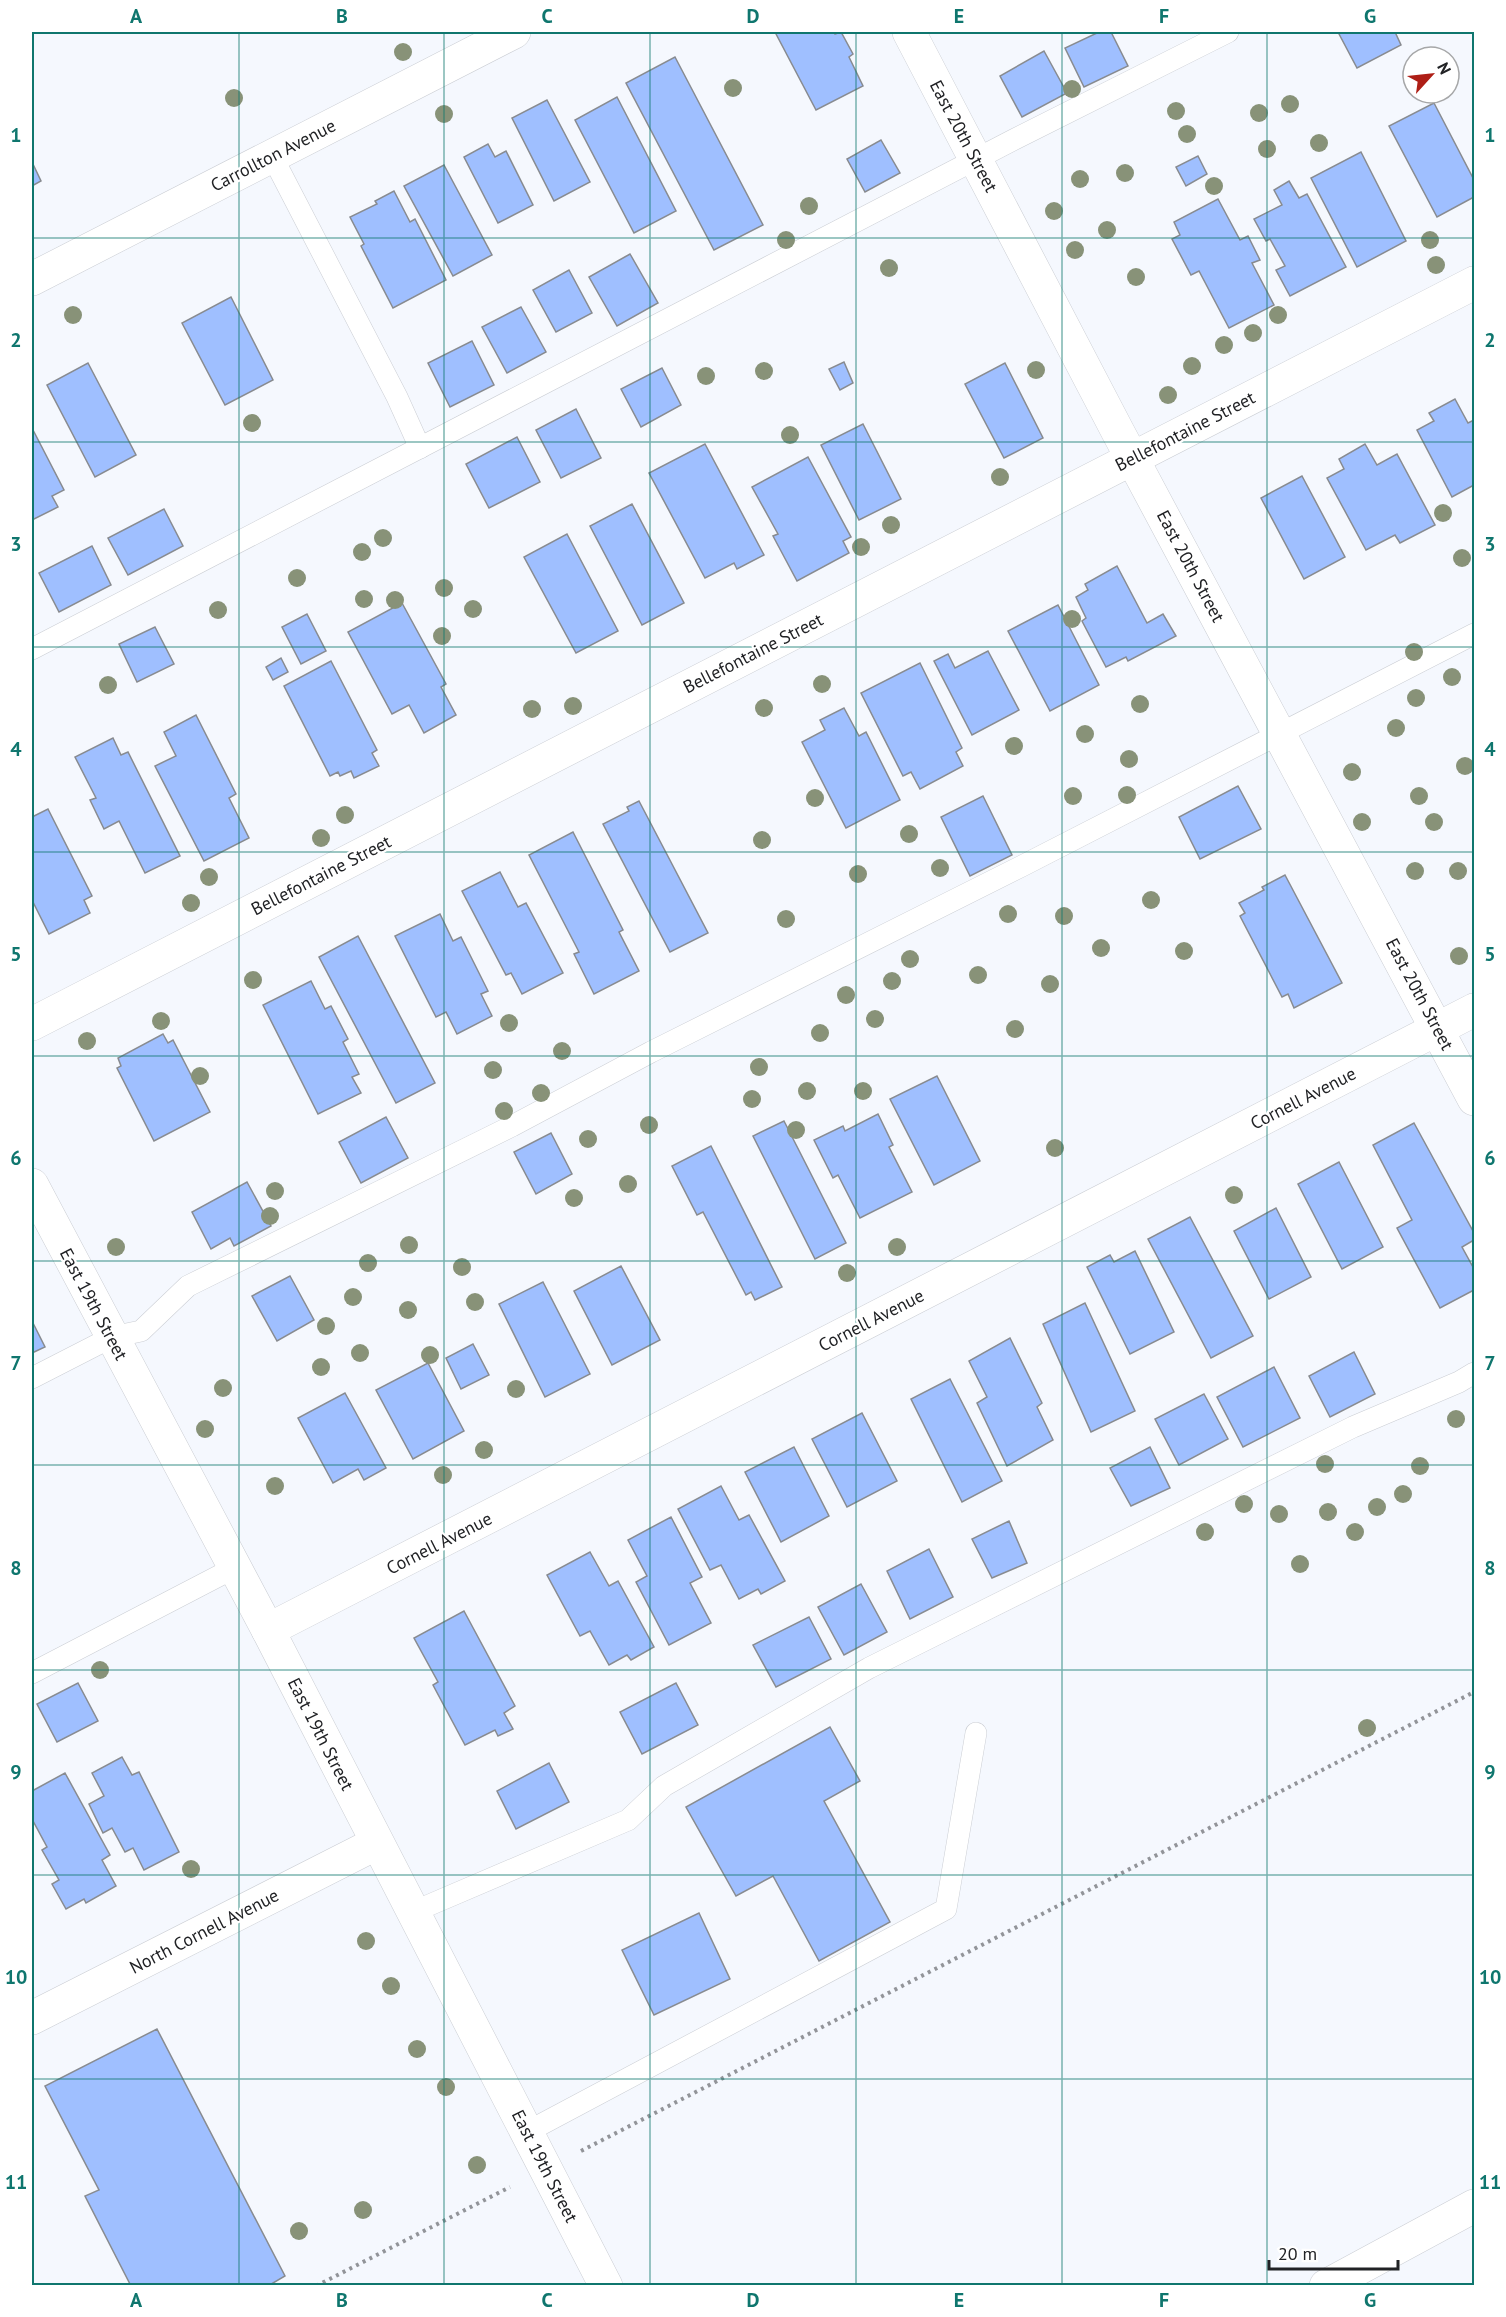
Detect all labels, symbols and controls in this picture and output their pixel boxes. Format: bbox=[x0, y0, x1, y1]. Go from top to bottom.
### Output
text: A bbox=[130, 3, 143, 29]
text: B bbox=[336, 3, 348, 29]
text: C bbox=[541, 3, 553, 29]
text: D bbox=[747, 3, 760, 29]
text: E bbox=[954, 3, 964, 29]
text: F bbox=[1159, 3, 1169, 29]
text: G bbox=[1364, 3, 1376, 29]
north arrow bbox=[1401, 45, 1461, 105]
text: N bbox=[1433, 59, 1456, 77]
street label: East 20th Street bbox=[925, 76, 1003, 196]
street label: Carrollton Avenue bbox=[207, 114, 339, 196]
text: 1 bbox=[10, 122, 22, 148]
text: 1 bbox=[1484, 122, 1496, 148]
text: 2 bbox=[10, 327, 22, 353]
text: 2 bbox=[1484, 327, 1496, 353]
street label: Bellefontaine Street bbox=[1111, 386, 1259, 476]
street label: East 20th Street bbox=[1152, 506, 1230, 626]
text: 3 bbox=[10, 531, 22, 557]
text: 3 bbox=[1484, 531, 1496, 557]
street label: Bellefontaine Street bbox=[679, 608, 827, 698]
text: 4 bbox=[10, 736, 22, 762]
text: 4 bbox=[1484, 736, 1496, 762]
street label: Bellefontaine Street bbox=[247, 830, 395, 920]
street label: East 20th Street bbox=[1381, 934, 1459, 1054]
text: 5 bbox=[10, 941, 22, 967]
text: 5 bbox=[1484, 941, 1496, 967]
street label: Cornell Avenue bbox=[1246, 1062, 1360, 1134]
text: 6 bbox=[10, 1145, 22, 1171]
text: 6 bbox=[1484, 1145, 1496, 1171]
street label: East 19th Street bbox=[55, 1244, 133, 1364]
street label: Cornell Avenue bbox=[814, 1284, 928, 1356]
text: 7 bbox=[10, 1350, 22, 1376]
text: 7 bbox=[1484, 1350, 1496, 1376]
street label: Cornell Avenue bbox=[382, 1507, 496, 1579]
text: 8 bbox=[10, 1555, 22, 1581]
text: 8 bbox=[1484, 1555, 1496, 1581]
street label: East 19th Street bbox=[283, 1674, 359, 1794]
text: 9 bbox=[10, 1759, 22, 1785]
text: 9 bbox=[1484, 1759, 1496, 1785]
street label: North Cornell Avenue bbox=[125, 1883, 283, 1979]
text: 10 bbox=[5, 1964, 27, 1990]
text: 10 bbox=[1479, 1964, 1501, 1990]
street label: East 19th Street bbox=[507, 2106, 583, 2226]
text: 11 bbox=[5, 2169, 27, 2195]
text: 11 bbox=[1479, 2169, 1501, 2195]
scale bar bbox=[1269, 2233, 1398, 2271]
text: 20 m bbox=[1278, 2242, 1317, 2265]
text: A bbox=[130, 2287, 143, 2313]
text: B bbox=[336, 2287, 348, 2313]
text: C bbox=[541, 2287, 553, 2313]
text: D bbox=[747, 2287, 760, 2313]
text: E bbox=[954, 2287, 964, 2313]
text: F bbox=[1159, 2287, 1169, 2313]
text: G bbox=[1364, 2287, 1376, 2313]

